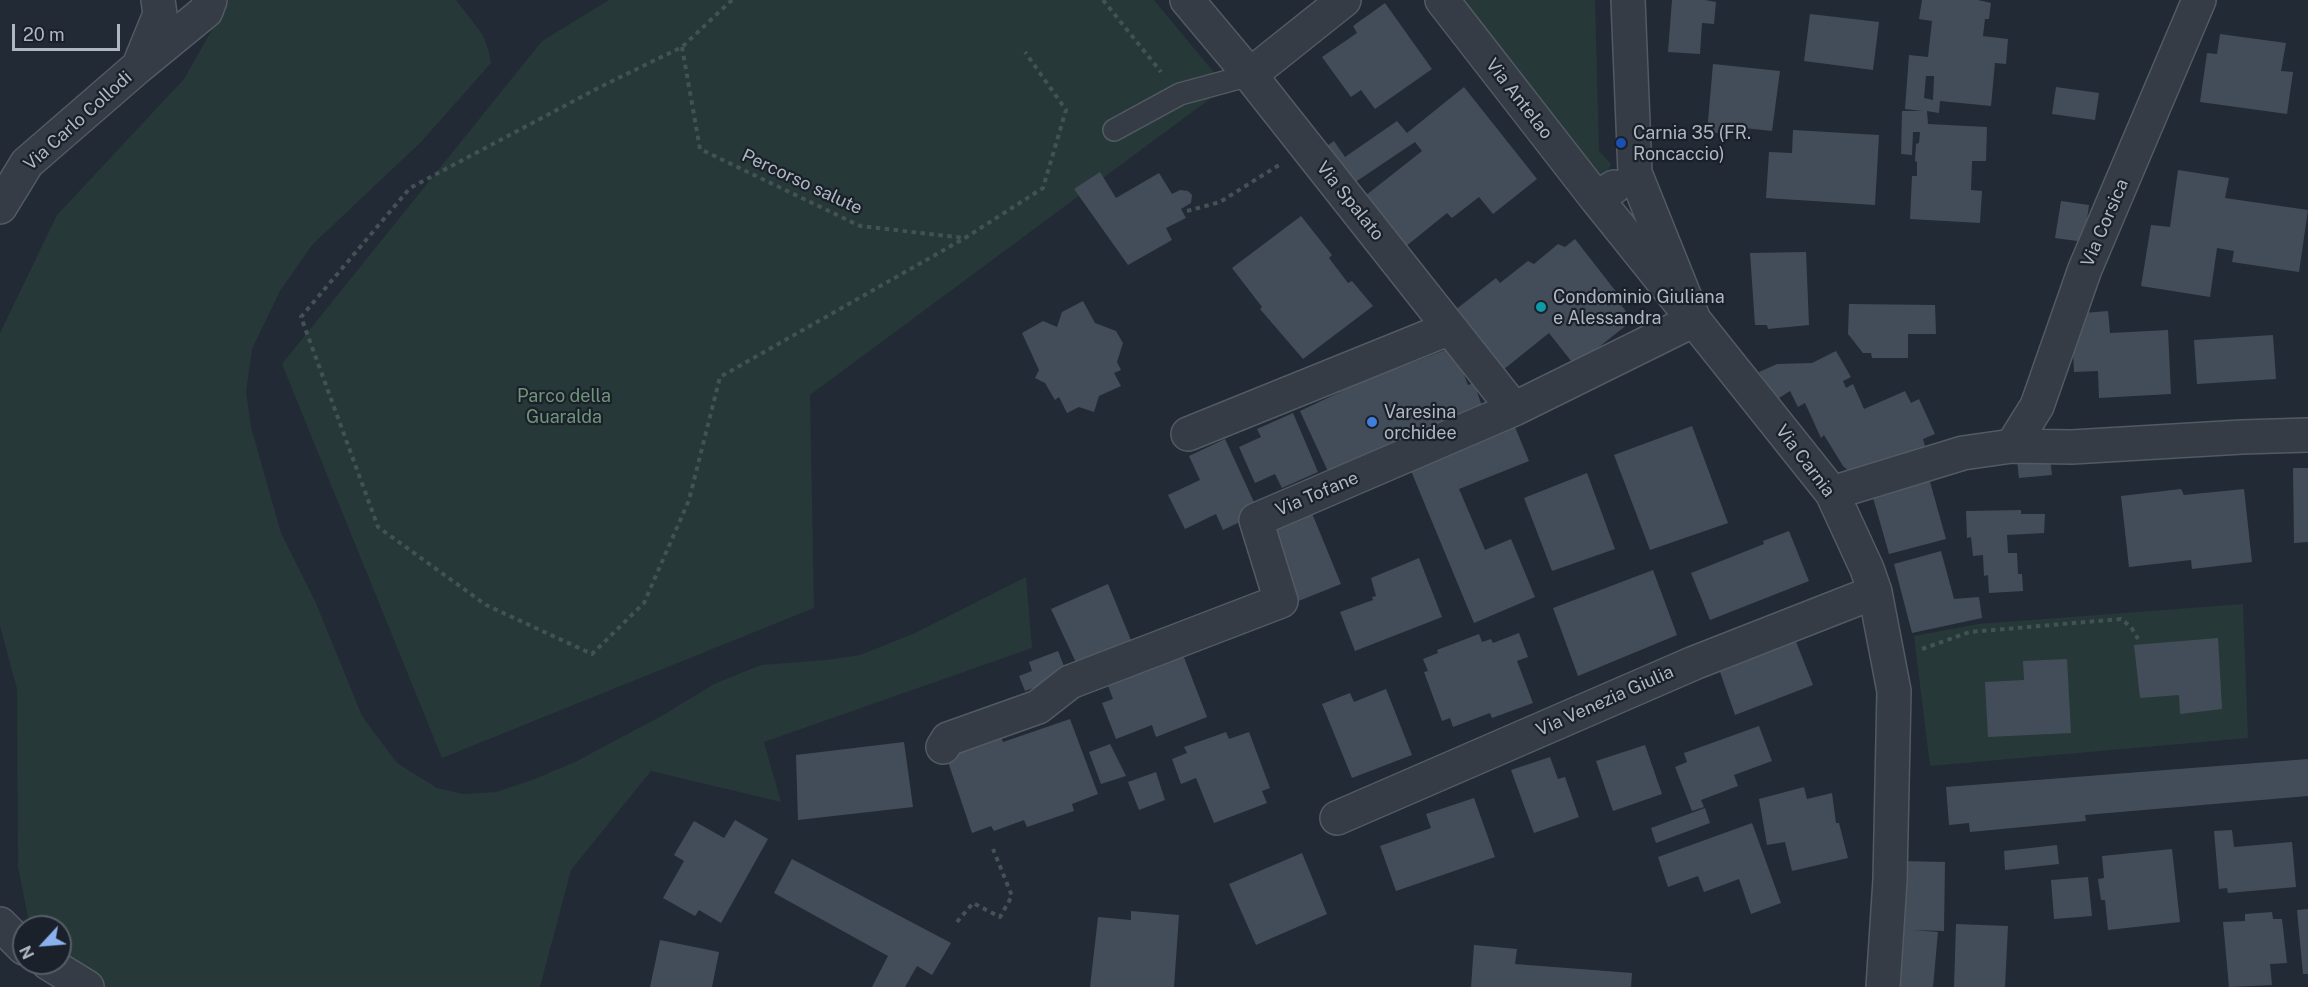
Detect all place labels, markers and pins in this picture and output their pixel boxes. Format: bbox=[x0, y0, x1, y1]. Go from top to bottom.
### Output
place label: Carnia 35 (FR. Roncaccio) bbox=[1633, 122, 1751, 164]
marker: Carnia 35 (FR. Roncaccio) bbox=[1614, 136, 1628, 150]
place label: Condominio Giuliana e Alessandra bbox=[1553, 286, 1725, 328]
marker: Condominio Giuliana e Alessandra bbox=[1534, 300, 1548, 314]
place label: Varesina orchidee bbox=[1384, 401, 1457, 444]
marker: Varesina orchidee bbox=[1365, 415, 1379, 429]

